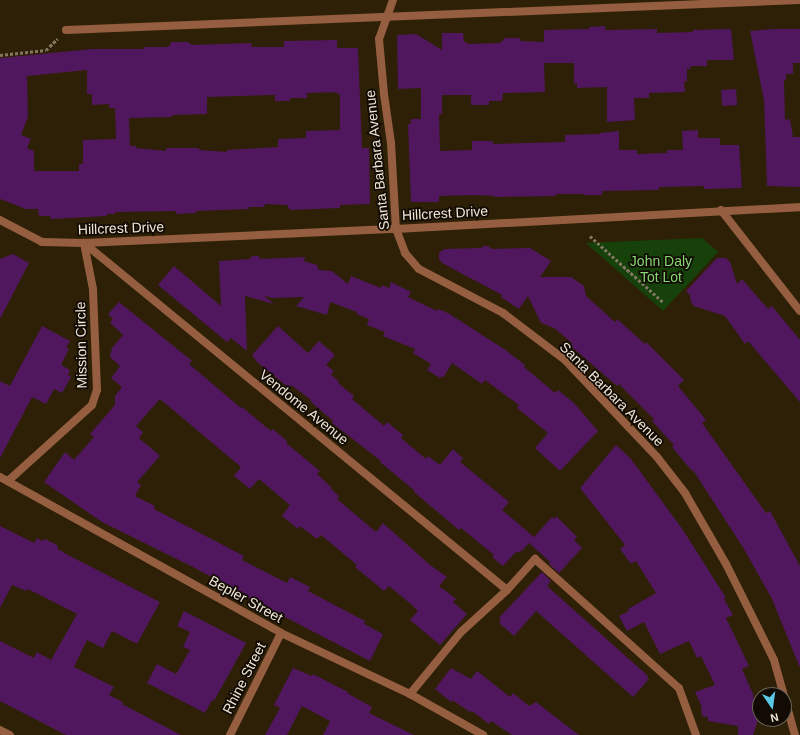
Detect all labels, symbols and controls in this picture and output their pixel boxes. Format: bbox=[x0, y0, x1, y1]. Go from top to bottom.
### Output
street label: Santa Barbara Avenue bbox=[361, 89, 393, 231]
street label: Hillcrest Drive bbox=[401, 202, 489, 224]
street label: Hillcrest Drive bbox=[78, 218, 164, 238]
park label: John Daly Tot Lot bbox=[630, 253, 692, 286]
street label: Mission Circle bbox=[72, 301, 90, 389]
street label: Santa Barbara Avenue bbox=[556, 338, 668, 450]
street label: Vendome Avenue bbox=[256, 366, 352, 448]
street label: Bepler Street bbox=[206, 572, 286, 626]
street label: Rhine Street bbox=[219, 640, 269, 716]
north arrow bbox=[752, 687, 792, 727]
text: N bbox=[769, 711, 780, 724]

